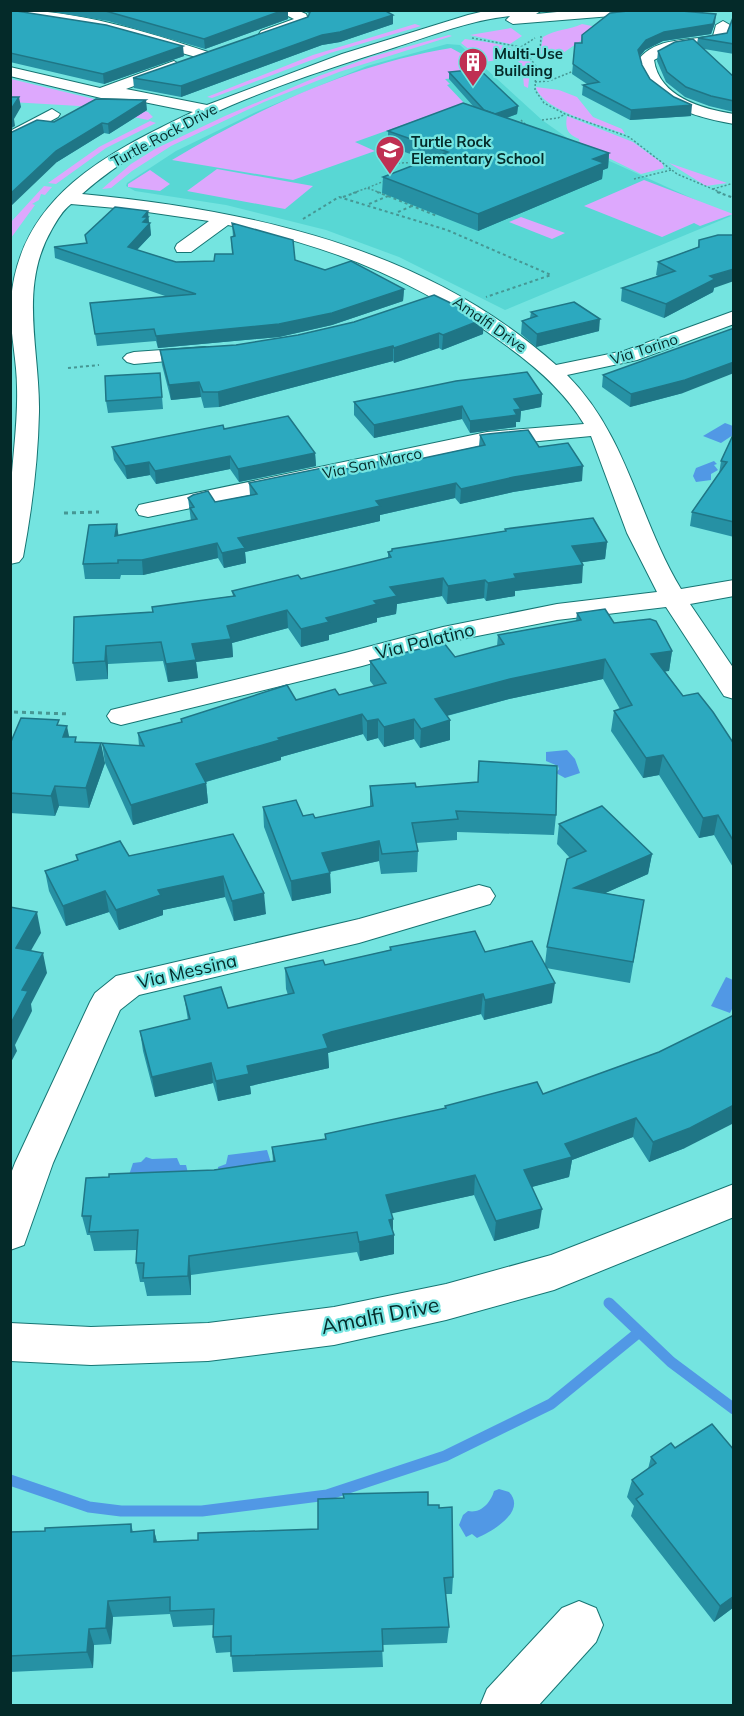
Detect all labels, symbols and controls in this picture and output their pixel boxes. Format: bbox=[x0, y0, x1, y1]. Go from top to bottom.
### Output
place label: Multi-Use Building bbox=[494, 44, 563, 80]
building icon: Multi-Use Building bbox=[457, 46, 489, 88]
street label: Turtle Rock Drive bbox=[108, 99, 220, 171]
place label: Turtle Rock Elementary School bbox=[411, 132, 544, 168]
school or university icon: Turtle Rock Elementary School bbox=[374, 134, 406, 176]
street label: Amalfi Drive bbox=[450, 292, 530, 356]
street label: Via Torino bbox=[608, 329, 680, 369]
street label: Via San Marco bbox=[321, 443, 423, 483]
street label: Via Palatino bbox=[373, 618, 477, 664]
street label: Via Messina bbox=[135, 948, 239, 994]
street label: Amalfi Drive bbox=[319, 1291, 441, 1339]

